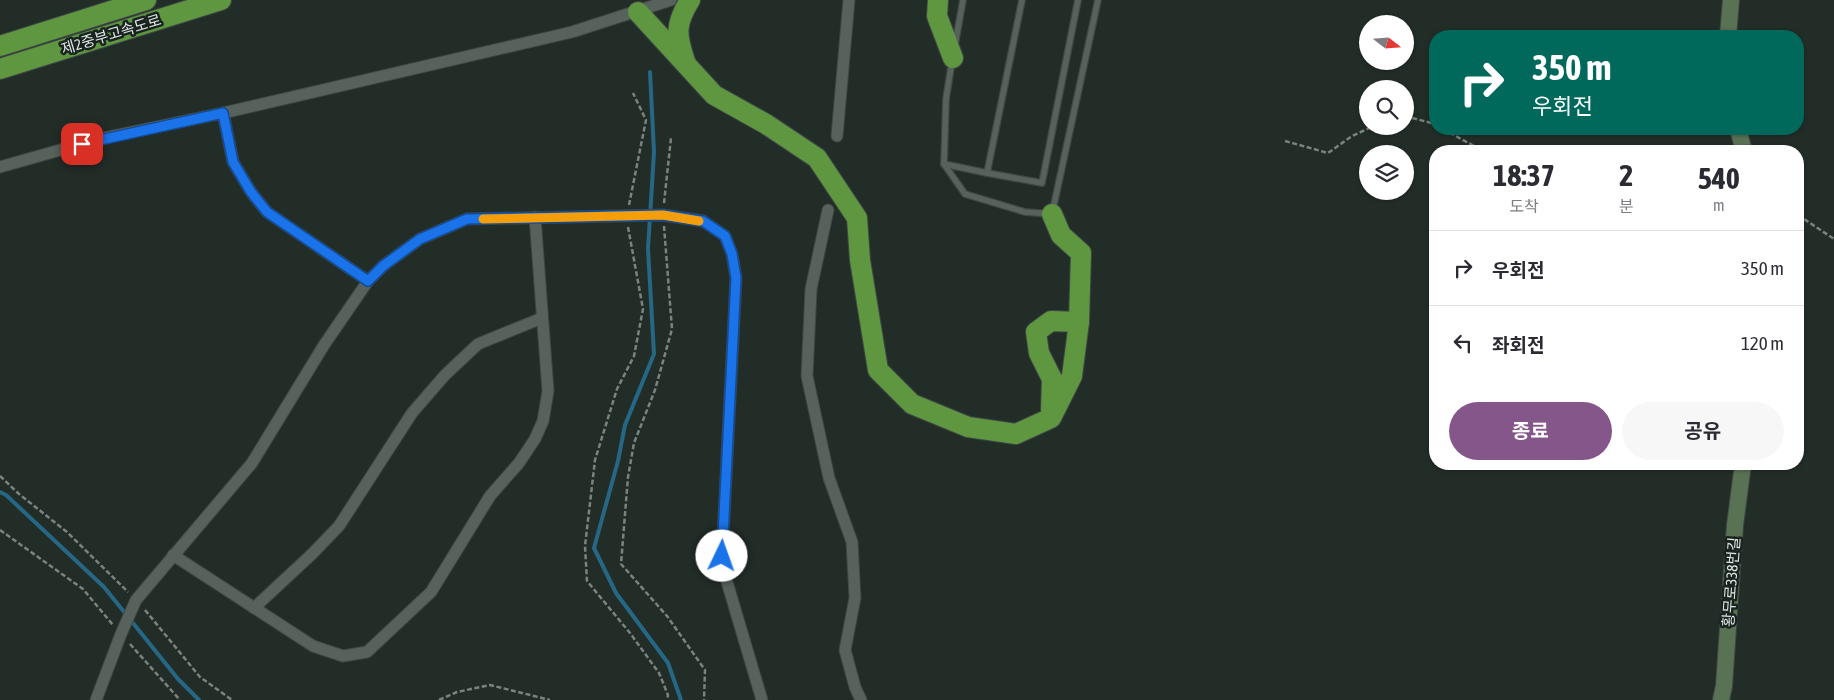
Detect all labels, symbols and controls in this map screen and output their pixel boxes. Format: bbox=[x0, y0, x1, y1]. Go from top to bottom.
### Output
street label: 제2중부고속도로 bbox=[59, 11, 163, 57]
north arrow bbox=[1359, 15, 1414, 70]
map controls bbox=[1359, 15, 1414, 200]
text: 350 m bbox=[1532, 47, 1611, 87]
icon: right bbox=[1449, 50, 1514, 115]
button: search bbox=[1359, 80, 1414, 135]
text: 우회전 bbox=[1532, 93, 1593, 119]
pin bbox=[61, 123, 103, 165]
icon: arrive bbox=[68, 130, 96, 158]
button: layers bbox=[1359, 145, 1414, 200]
text: 18:37 bbox=[1493, 158, 1555, 192]
text: 2 bbox=[1619, 158, 1633, 192]
text: 540 bbox=[1698, 161, 1740, 195]
text: m bbox=[1713, 196, 1725, 214]
text: 도착 bbox=[1509, 197, 1539, 215]
text: 분 bbox=[1619, 197, 1634, 215]
icon: right bbox=[1449, 254, 1477, 282]
text: 350 m bbox=[1741, 257, 1784, 279]
text: 우회전 bbox=[1492, 259, 1544, 281]
icon: left bbox=[1449, 329, 1477, 357]
text: 120 m bbox=[1741, 332, 1784, 354]
text: 좌회전 bbox=[1492, 334, 1544, 356]
button: 종료 bbox=[1449, 402, 1612, 460]
button: 공유 bbox=[1622, 402, 1784, 460]
position arrow bbox=[695, 529, 747, 581]
street label: 황무로338번길 bbox=[1719, 536, 1743, 628]

